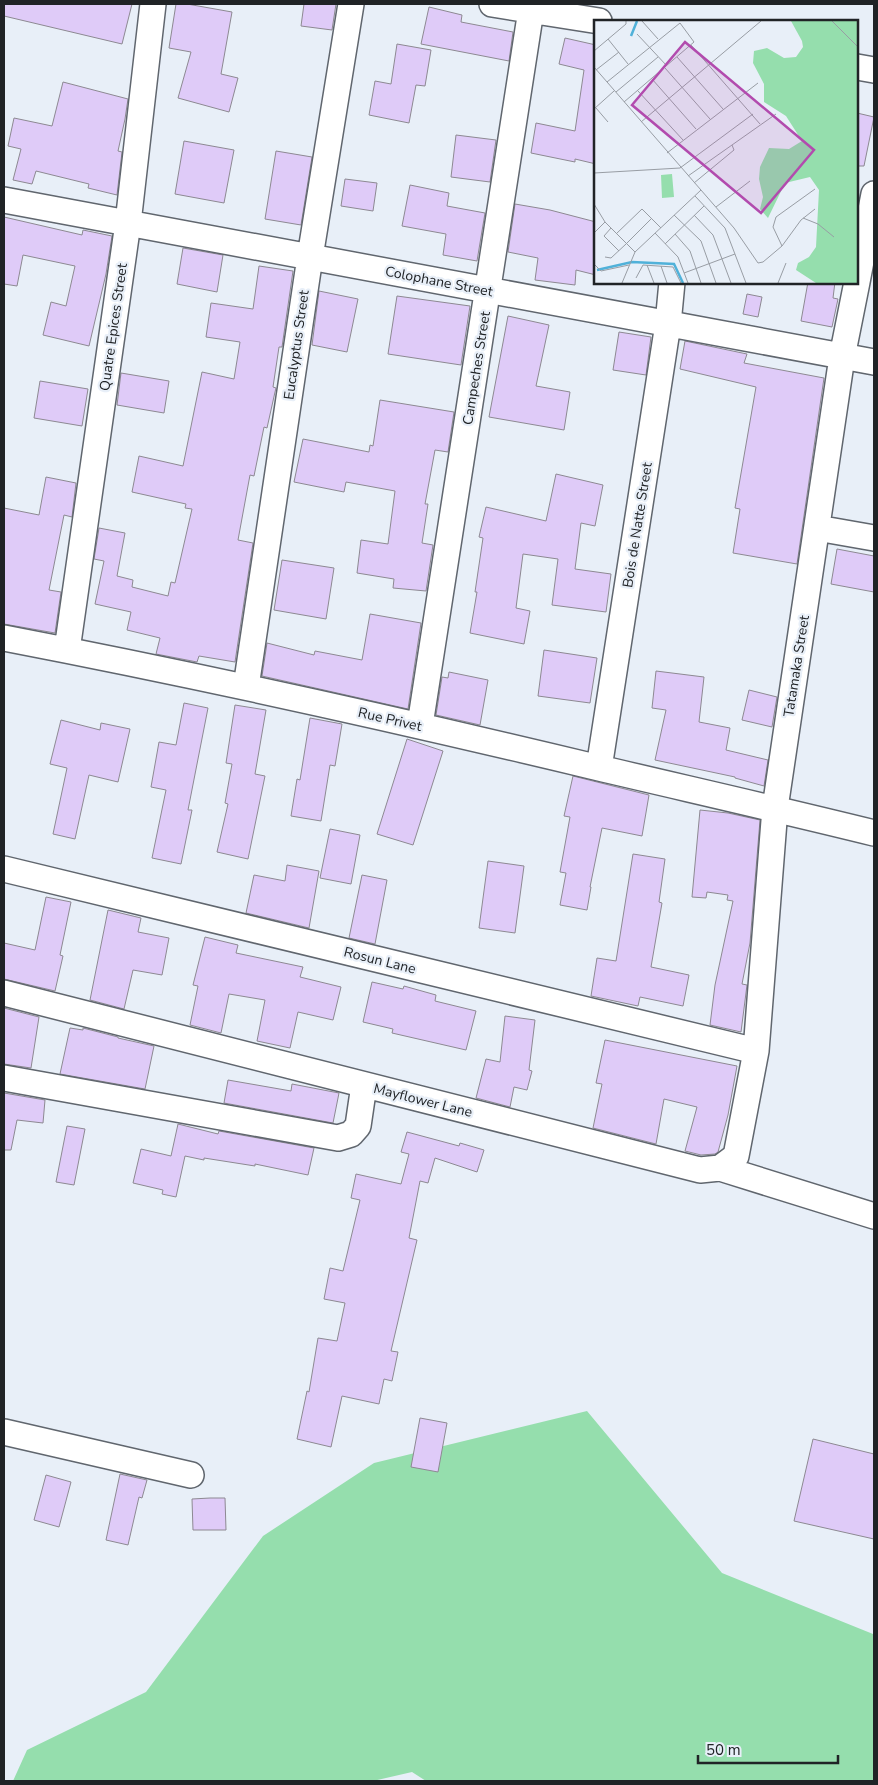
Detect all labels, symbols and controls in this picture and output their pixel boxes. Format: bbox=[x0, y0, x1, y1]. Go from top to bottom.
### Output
inset map bbox=[594, 20, 858, 284]
street label: Quatre Epices Street bbox=[95, 262, 132, 392]
street label: Colophane Street bbox=[383, 262, 494, 301]
street label: Eucalyptus Street bbox=[279, 289, 314, 401]
street label: Campeches Street bbox=[458, 310, 495, 426]
street label: Bois de Natte Street bbox=[618, 461, 657, 589]
street label: Tatamaka Street bbox=[779, 614, 814, 718]
street label: Rue Privet bbox=[356, 703, 424, 736]
street label: Rosun Lane bbox=[342, 942, 418, 979]
street label: Mayflower Lane bbox=[371, 1079, 474, 1122]
scale bar bbox=[698, 1732, 838, 1764]
text: 50 m bbox=[706, 1740, 741, 1760]

